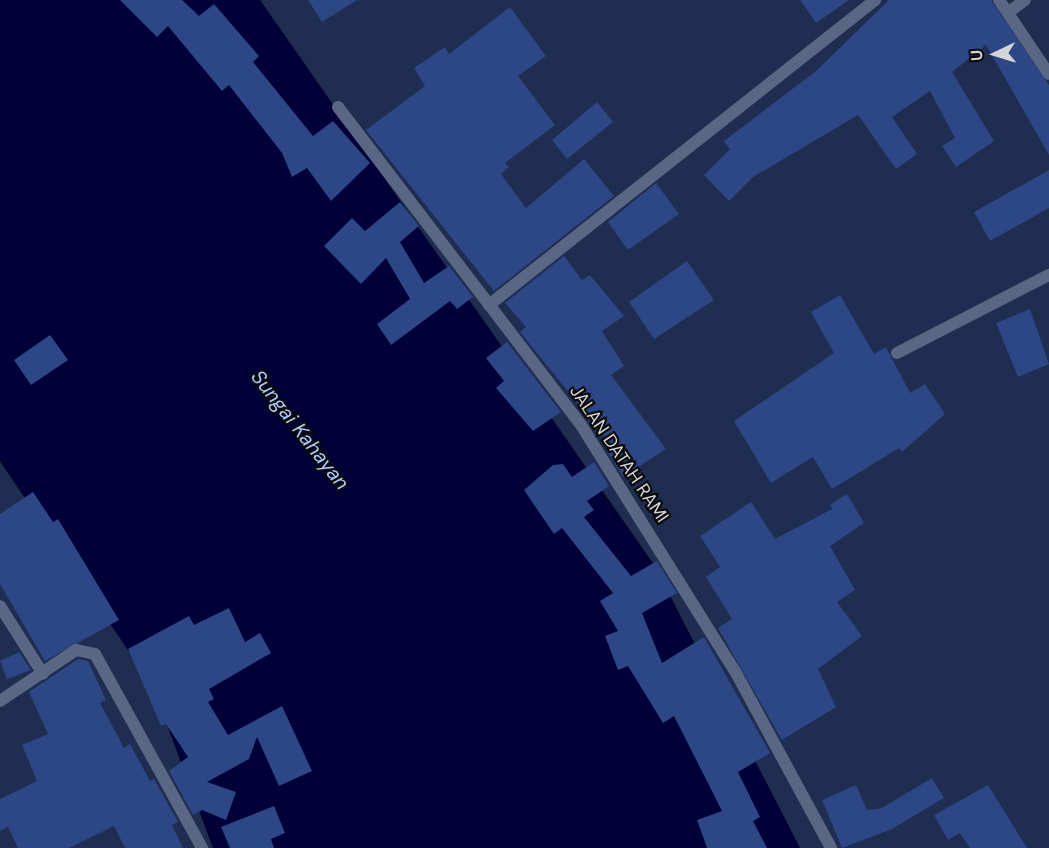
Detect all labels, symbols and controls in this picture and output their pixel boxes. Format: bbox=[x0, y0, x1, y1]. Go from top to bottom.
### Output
north arrow bbox=[965, 24, 1025, 84]
text: U bbox=[966, 49, 987, 61]
water label: Sungai Kahayan bbox=[246, 365, 354, 495]
street label: JALAN DATAH RAMI bbox=[565, 381, 673, 527]

